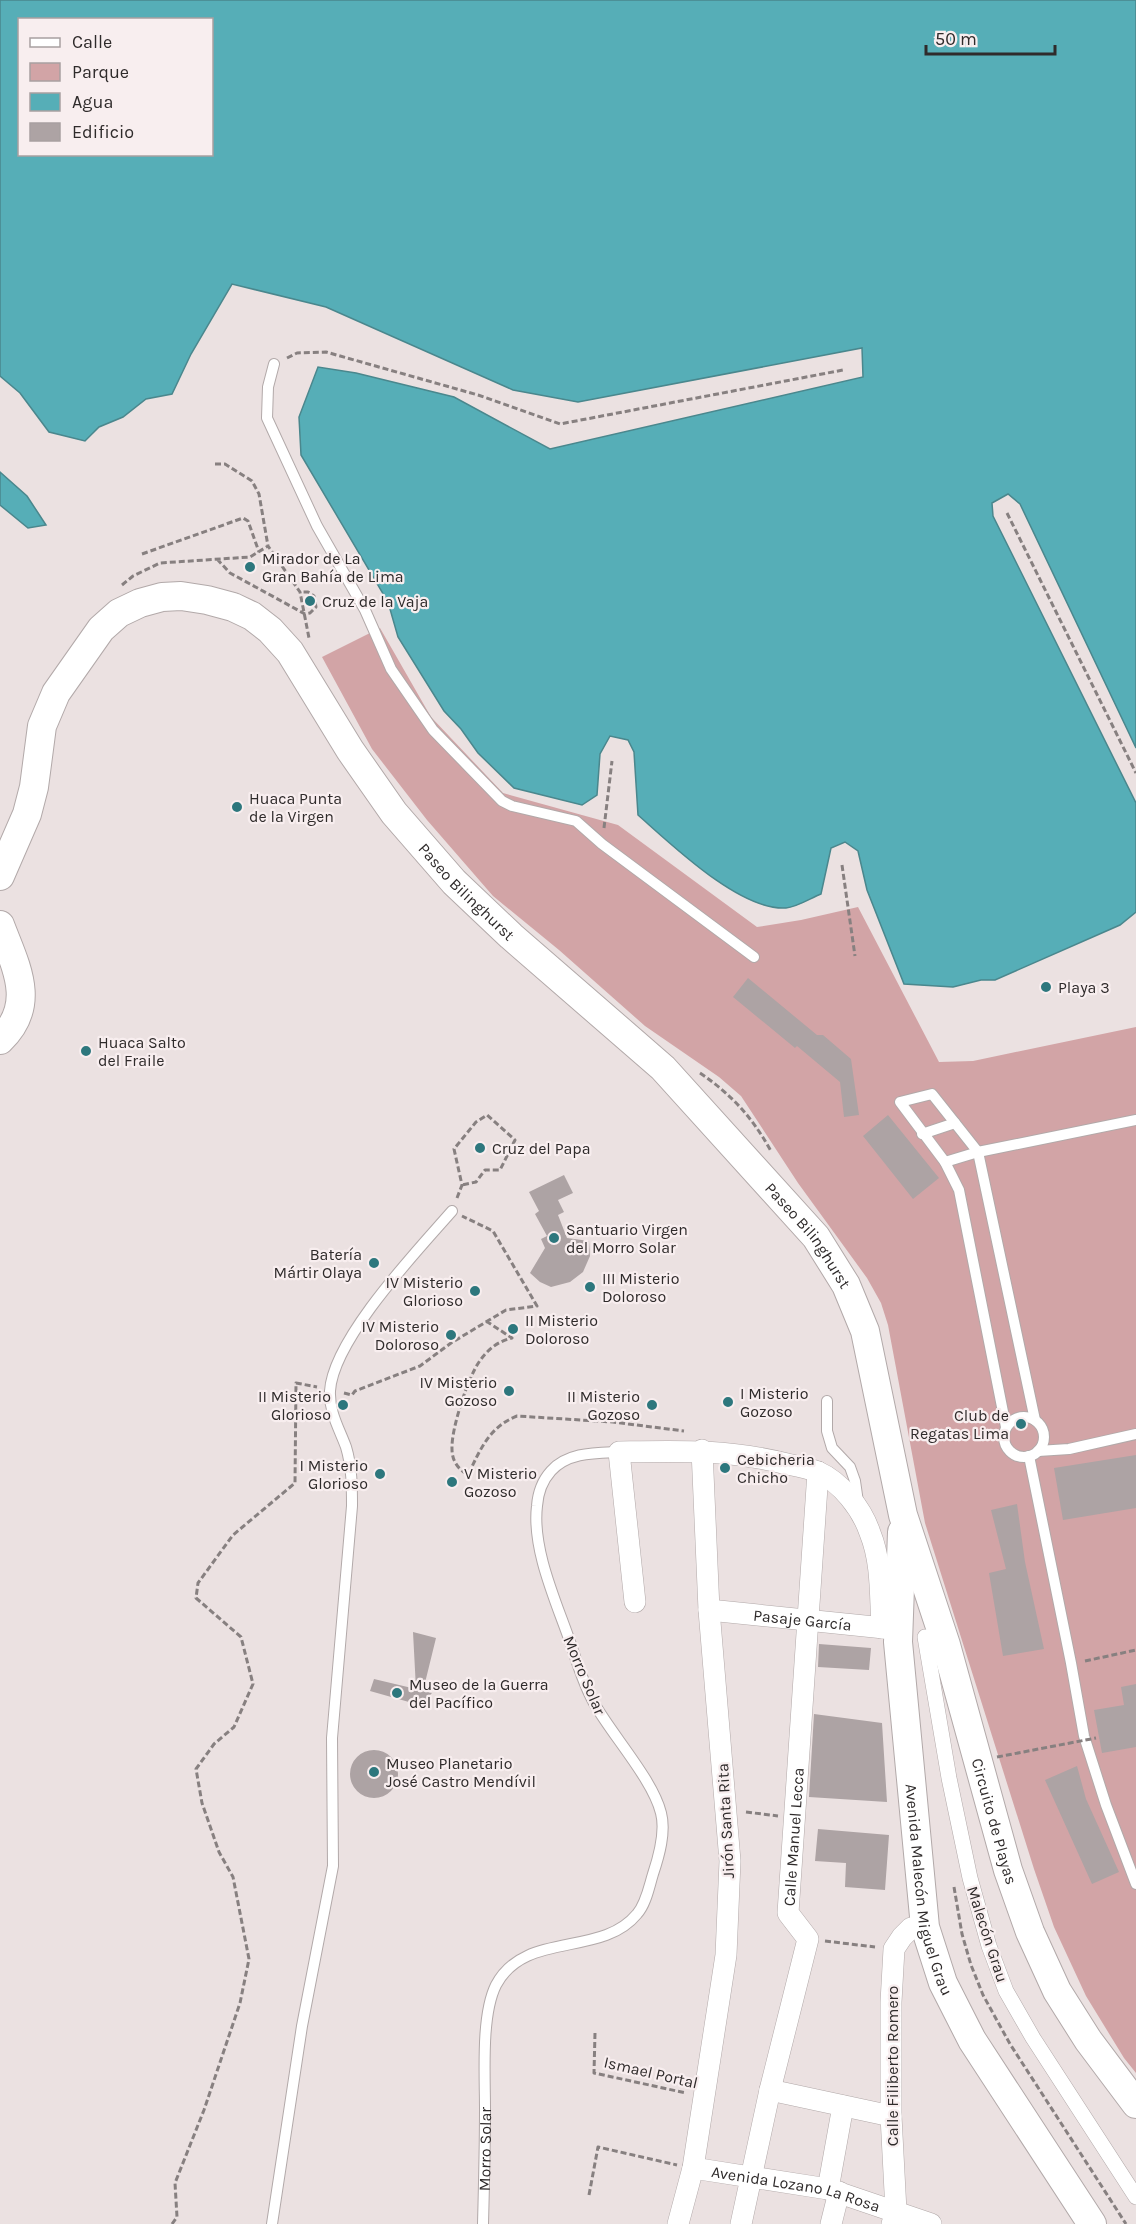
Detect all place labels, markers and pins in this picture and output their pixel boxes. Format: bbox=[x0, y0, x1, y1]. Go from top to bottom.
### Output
place label: Mirador de La Gran Bahía de Lima bbox=[262, 549, 404, 586]
marker: Mirador de La Gran Bahía de Lima bbox=[243, 560, 257, 574]
place label: Cruz de la Vaja bbox=[322, 592, 428, 611]
marker: Cruz de la Vaja bbox=[303, 594, 317, 608]
place label: Huaca Punta de la Virgen bbox=[249, 789, 342, 826]
marker: Huaca Punta de la Virgen bbox=[230, 800, 244, 814]
place label: Playa 3 bbox=[1058, 978, 1110, 997]
marker: Playa 3 bbox=[1039, 980, 1053, 994]
place label: Huaca Salto del Fraile bbox=[98, 1033, 186, 1070]
marker: Huaca Salto del Fraile bbox=[79, 1044, 93, 1058]
place label: Cruz del Papa bbox=[492, 1139, 590, 1158]
marker: Cruz del Papa bbox=[473, 1141, 487, 1155]
place label: Santuario Virgen del Morro Solar bbox=[566, 1220, 688, 1257]
marker: Santuario Virgen del Morro Solar bbox=[547, 1231, 561, 1245]
place label: Batería Mártir Olaya bbox=[274, 1245, 362, 1282]
marker: Batería Mártir Olaya bbox=[367, 1256, 381, 1270]
place label: III Misterio Doloroso bbox=[602, 1269, 680, 1306]
place label: IV Misterio Glorioso bbox=[385, 1273, 463, 1310]
marker: III Misterio Doloroso bbox=[583, 1280, 597, 1294]
marker: IV Misterio Glorioso bbox=[468, 1284, 482, 1298]
place label: II Misterio Doloroso bbox=[525, 1311, 598, 1348]
place label: IV Misterio Doloroso bbox=[361, 1317, 439, 1354]
marker: II Misterio Doloroso bbox=[506, 1322, 520, 1336]
marker: IV Misterio Doloroso bbox=[444, 1328, 458, 1342]
place label: IV Misterio Gozoso bbox=[419, 1373, 497, 1410]
marker: IV Misterio Gozoso bbox=[502, 1384, 516, 1398]
place label: I Misterio Gozoso bbox=[740, 1384, 809, 1421]
place label: II Misterio Glorioso bbox=[258, 1387, 331, 1424]
place label: II Misterio Gozoso bbox=[567, 1387, 640, 1424]
marker: I Misterio Gozoso bbox=[721, 1395, 735, 1409]
marker: II Misterio Glorioso bbox=[336, 1398, 350, 1412]
marker: II Misterio Gozoso bbox=[645, 1398, 659, 1412]
place label: Club de Regatas Lima bbox=[910, 1406, 1009, 1443]
marker: Club de Regatas Lima bbox=[1014, 1417, 1028, 1431]
place label: Cebicheria Chicho bbox=[737, 1450, 815, 1487]
place label: I Misterio Glorioso bbox=[299, 1456, 368, 1493]
marker: Cebicheria Chicho bbox=[718, 1461, 732, 1475]
place label: V Misterio Gozoso bbox=[464, 1464, 537, 1501]
marker: I Misterio Glorioso bbox=[373, 1467, 387, 1481]
marker: V Misterio Gozoso bbox=[445, 1475, 459, 1489]
place label: Museo de la Guerra del Pacífico bbox=[409, 1675, 549, 1712]
marker: Museo de la Guerra del Pacífico bbox=[390, 1686, 404, 1700]
place label: Museo Planetario José Castro Mendívil bbox=[386, 1754, 536, 1791]
marker: Museo Planetario José Castro Mendívil bbox=[367, 1765, 381, 1779]

